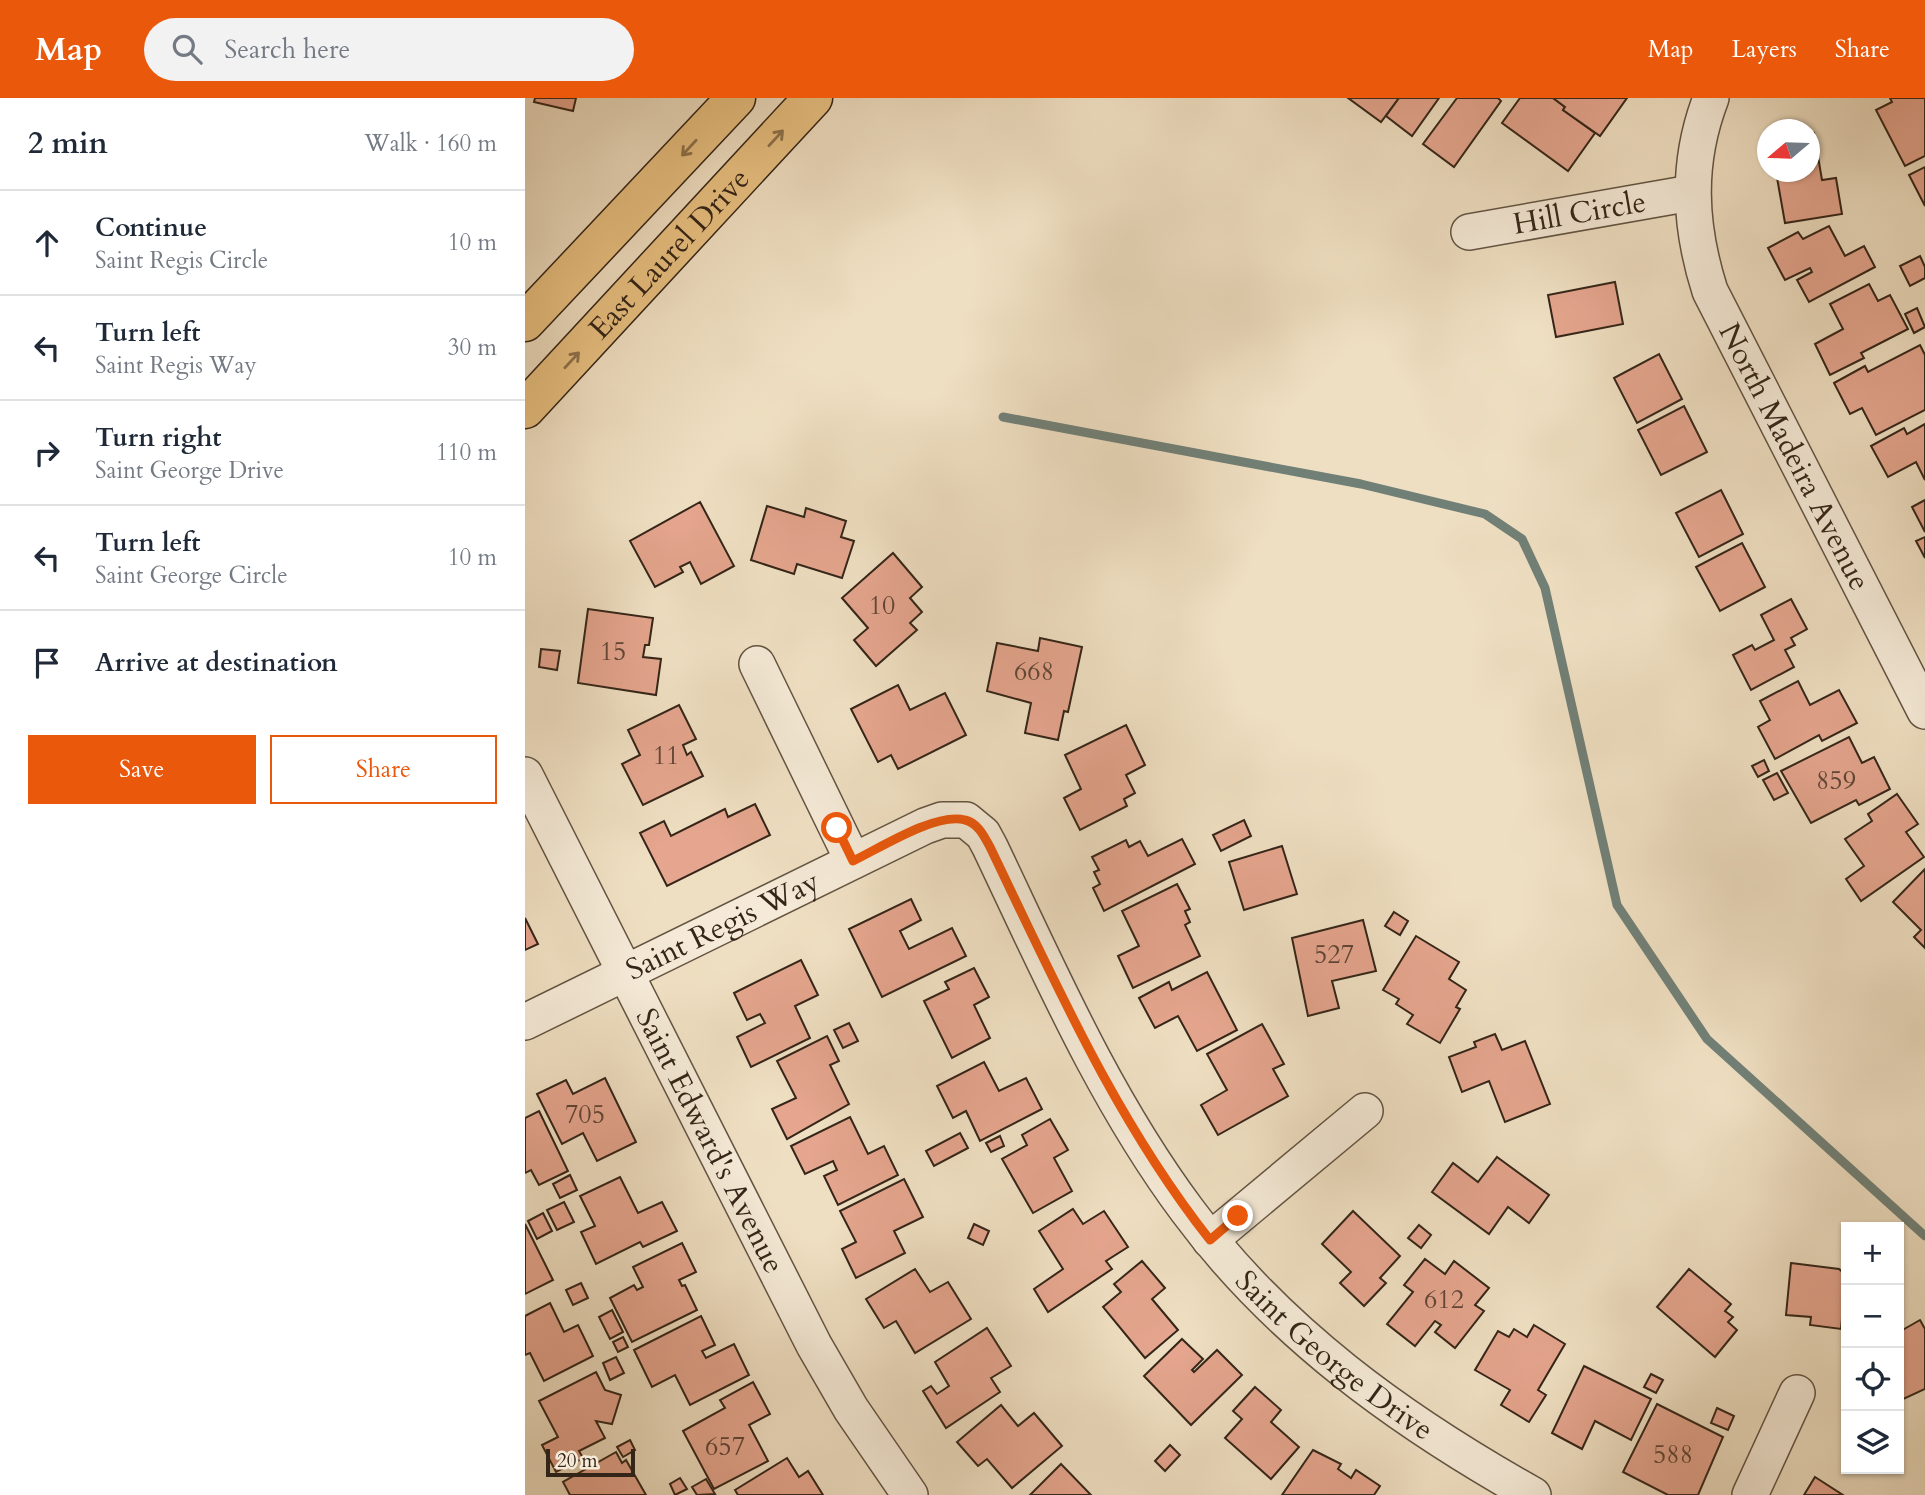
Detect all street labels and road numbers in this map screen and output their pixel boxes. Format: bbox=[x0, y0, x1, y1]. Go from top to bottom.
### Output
street label: East Laurel Drive bbox=[579, 159, 759, 348]
street label: Hill Circle bbox=[1510, 181, 1649, 244]
street label: North Madeira Avenue bbox=[1709, 316, 1880, 597]
street label: Saint Regis Way bbox=[619, 860, 826, 990]
street label: Saint Edward's Avenue bbox=[626, 1001, 795, 1280]
street label: Saint George Drive bbox=[1226, 1261, 1441, 1450]

